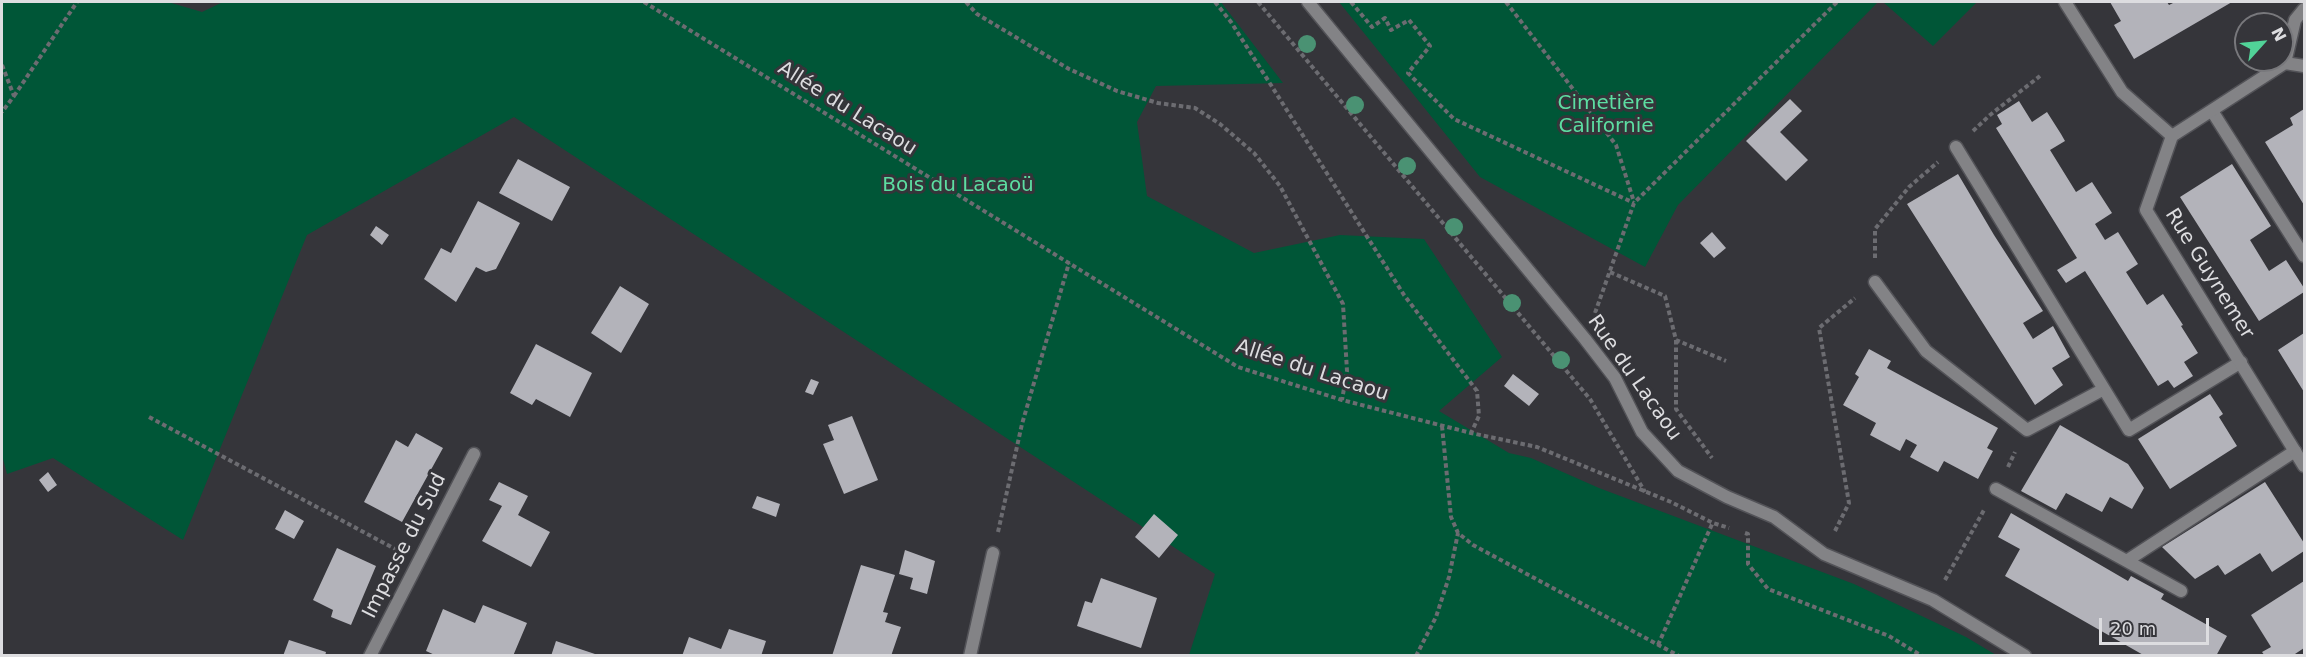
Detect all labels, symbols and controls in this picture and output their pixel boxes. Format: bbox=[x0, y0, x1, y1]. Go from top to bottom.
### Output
north arrow bbox=[2234, 12, 2294, 72]
text: N bbox=[2267, 24, 2290, 45]
street label: Allée du Lacaou bbox=[773, 57, 921, 161]
park label: Cimetière Californie bbox=[1557, 92, 1655, 139]
park label: Bois du Lacaoü bbox=[882, 174, 1034, 198]
street label: Rue Guynemer bbox=[2159, 204, 2259, 344]
street label: Rue du Lacaou bbox=[1582, 311, 1686, 445]
street label: Allée du Lacaou bbox=[1233, 335, 1391, 407]
street label: Impasse du Sud bbox=[358, 469, 452, 623]
scale bar bbox=[2102, 606, 2212, 644]
text: 20 m bbox=[2110, 618, 2156, 639]

